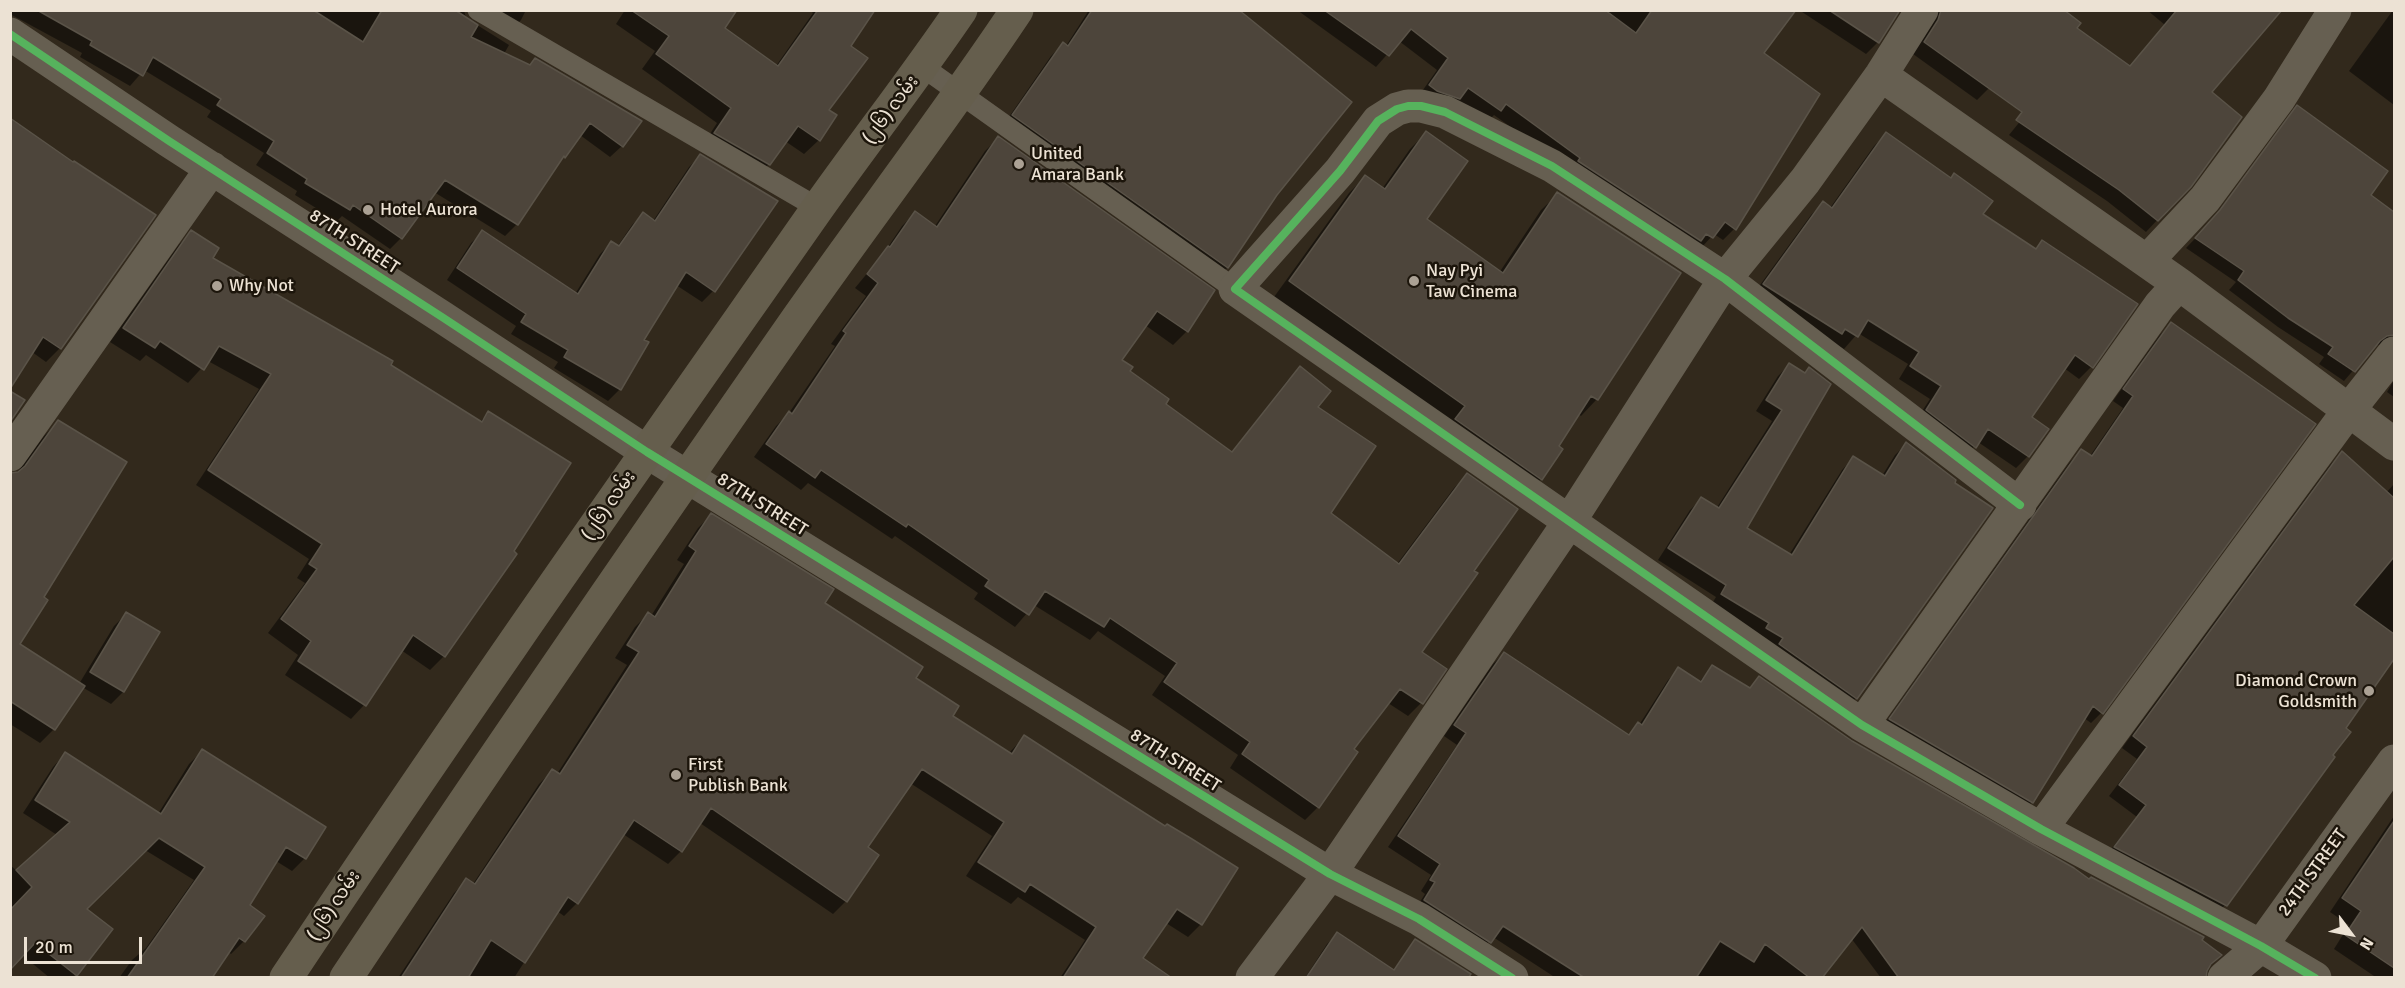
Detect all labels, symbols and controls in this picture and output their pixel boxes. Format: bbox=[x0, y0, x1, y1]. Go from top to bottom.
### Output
street label: (၂၆) လမ်း bbox=[858, 72, 924, 148]
place label: United Amara Bank bbox=[1031, 143, 1124, 186]
marker: United Amara Bank bbox=[1012, 157, 1026, 171]
place label: Hotel Aurora bbox=[380, 199, 478, 221]
marker: Hotel Aurora bbox=[361, 203, 375, 217]
street label: 87TH STREET bbox=[305, 205, 403, 279]
place label: Nay Pyi Taw Cinema bbox=[1426, 260, 1517, 302]
marker: Nay Pyi Taw Cinema bbox=[1407, 274, 1421, 288]
place label: Why Not bbox=[229, 275, 294, 297]
marker: Why Not bbox=[210, 279, 224, 293]
street label: (၂၆) လမ်း bbox=[577, 467, 641, 545]
street label: 87TH STREET bbox=[713, 469, 811, 541]
place label: Diamond Crown Goldsmith bbox=[2235, 670, 2357, 712]
marker: Diamond Crown Goldsmith bbox=[2362, 684, 2376, 698]
street label: 87TH STREET bbox=[1126, 725, 1224, 797]
place label: First Publish Bank bbox=[688, 754, 788, 796]
marker: First Publish Bank bbox=[669, 768, 683, 782]
street label: 24TH STREET bbox=[2274, 825, 2352, 921]
street label: (၂၆) လမ်း bbox=[303, 867, 365, 945]
north arrow bbox=[2321, 904, 2381, 964]
scale bar bbox=[27, 925, 146, 963]
text: N bbox=[2355, 934, 2378, 954]
text: 20 m bbox=[35, 936, 73, 958]

